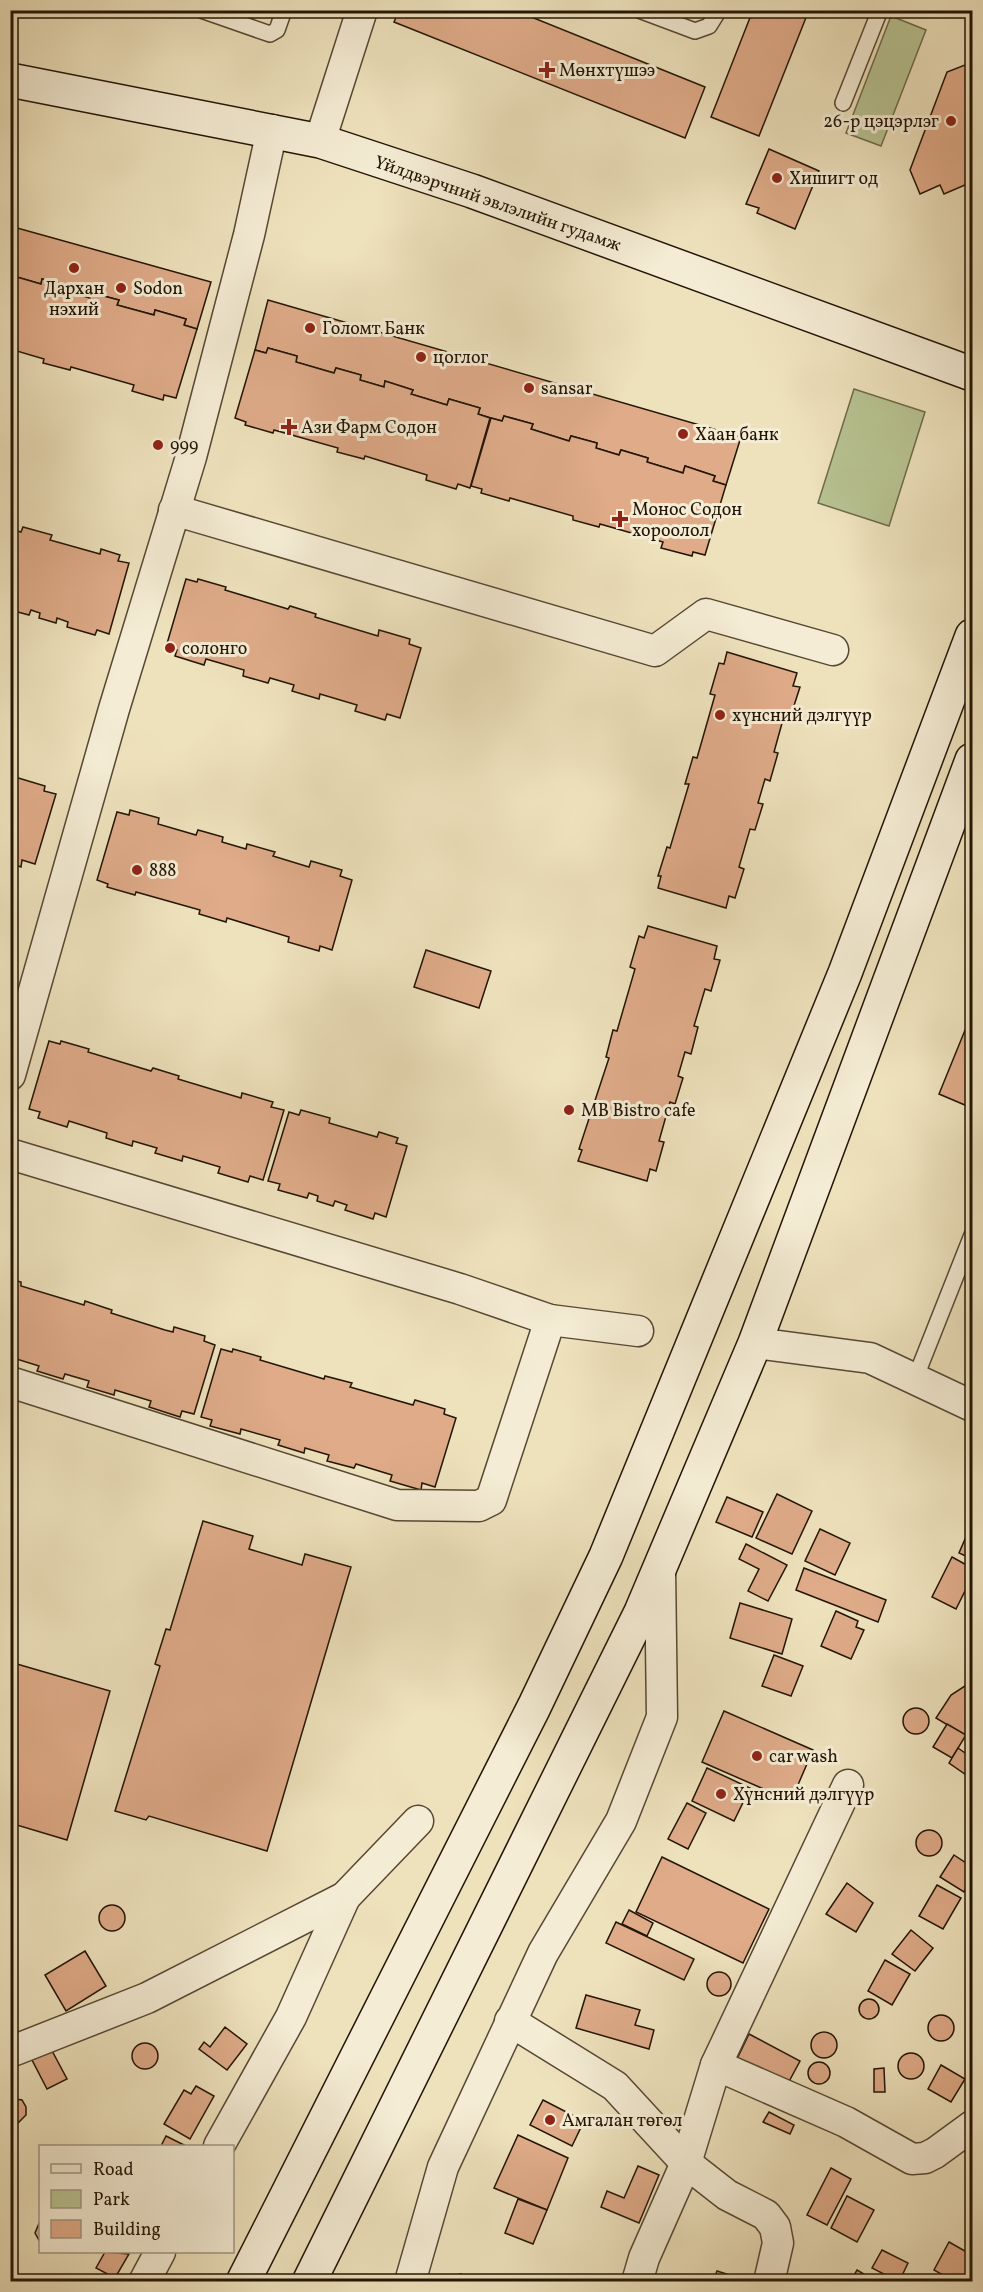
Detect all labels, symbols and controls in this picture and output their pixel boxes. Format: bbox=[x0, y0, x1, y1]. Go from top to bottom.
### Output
place label: Мөнхтүшээ bbox=[559, 59, 655, 84]
marker: Мөнхтүшээ bbox=[540, 63, 554, 77]
place label: 26-р цэцэрлэг bbox=[823, 110, 939, 135]
marker: 26-р цэцэрлэг bbox=[944, 114, 958, 128]
street label: Үйлдвэрчний эвлэлийн гудамж bbox=[371, 150, 624, 258]
place label: Хишигт од bbox=[789, 167, 878, 192]
marker: Хишигт од bbox=[770, 171, 784, 185]
marker: Дархан нэхий bbox=[67, 261, 81, 275]
place label: Дархан нэхий bbox=[44, 277, 104, 323]
place label: Sodon bbox=[133, 277, 183, 302]
marker: Sodon bbox=[114, 281, 128, 295]
place label: Голомт Банк bbox=[322, 317, 425, 342]
marker: Голомт Банк bbox=[303, 321, 317, 335]
place label: цоглог bbox=[433, 346, 488, 371]
marker: цоглог bbox=[414, 350, 428, 364]
place label: sansar bbox=[541, 377, 593, 402]
marker: sansar bbox=[522, 381, 536, 395]
place label: Ази Фарм Содон bbox=[301, 416, 437, 441]
marker: Ази Фарм Содон bbox=[282, 420, 296, 434]
place label: Хаан банк bbox=[695, 423, 779, 448]
marker: Хаан банк bbox=[676, 427, 690, 441]
place label: 999 bbox=[170, 434, 198, 459]
marker: 999 bbox=[151, 438, 165, 452]
place label: Монос Содон хороолол bbox=[632, 498, 742, 544]
marker: Монос Содон хороолол bbox=[613, 512, 627, 526]
place label: солонго bbox=[182, 637, 247, 662]
marker: солонго bbox=[163, 641, 177, 655]
place label: хүнсний дэлгүүр bbox=[732, 704, 872, 729]
marker: хүнсний дэлгүүр bbox=[713, 708, 727, 722]
place label: 888 bbox=[149, 859, 176, 884]
marker: 888 bbox=[130, 863, 144, 877]
place label: MB Bistro cafe bbox=[581, 1099, 696, 1124]
marker: MB Bistro cafe bbox=[562, 1103, 576, 1117]
place label: car wash bbox=[769, 1745, 838, 1770]
marker: car wash bbox=[750, 1749, 764, 1763]
place label: Хүнсний дэлгүүр bbox=[733, 1783, 874, 1808]
marker: Хүнсний дэлгүүр bbox=[714, 1787, 728, 1801]
place label: Амгалан төгөл bbox=[562, 2109, 683, 2134]
marker: Амгалан төгөл bbox=[543, 2113, 557, 2127]
legend bbox=[39, 2145, 234, 2253]
text: Road bbox=[93, 2158, 134, 2183]
text: Park bbox=[93, 2188, 130, 2213]
text: Building bbox=[93, 2218, 161, 2243]

